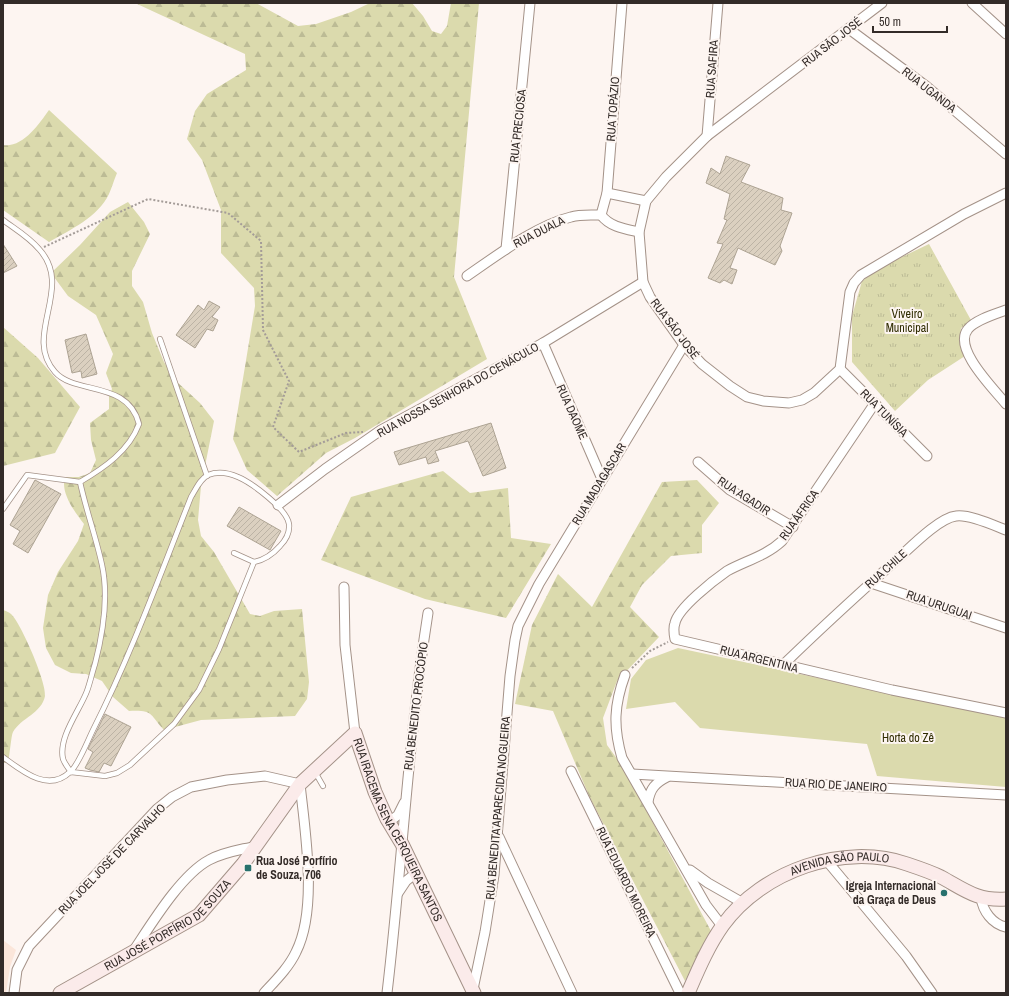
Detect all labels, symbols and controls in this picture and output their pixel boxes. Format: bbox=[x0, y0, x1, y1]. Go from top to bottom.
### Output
scale bar bbox=[873, 8, 947, 34]
street label: RUA SÃO JOSÉ bbox=[799, 13, 865, 71]
text: 50 m bbox=[879, 14, 901, 30]
street label: RUA SAFIRA bbox=[702, 39, 722, 99]
street label: RUA UGANDA bbox=[898, 64, 960, 117]
street label: RUA TOPÁZIO bbox=[603, 76, 623, 142]
street label: RUA PRECIOSA bbox=[506, 88, 530, 164]
street label: RUA DUALA bbox=[511, 212, 568, 252]
street label: RUA SÃO JOSÉ bbox=[647, 295, 703, 363]
park label: Viveiro Municipal bbox=[886, 306, 928, 336]
street label: RUA NOSSA SENHORA DO CENÁCULO bbox=[374, 339, 542, 441]
street label: RUA DAOME bbox=[553, 382, 591, 442]
street label: RUA TUNÍSIA bbox=[857, 386, 912, 441]
street label: RUA MADAGASCAR bbox=[568, 440, 630, 528]
street label: RUA AGADIR bbox=[714, 473, 774, 519]
street label: RUA ÁFRICA bbox=[776, 486, 823, 544]
street label: RUA CHILE bbox=[861, 546, 911, 592]
street label: RUA URUGUAI bbox=[904, 586, 974, 624]
street label: RUA BENEDITO PROCÓPIO bbox=[400, 641, 432, 771]
street label: RUA ARGENTINA bbox=[718, 642, 800, 677]
street label: RUA BENEDITA APARECIDA NOGUEIRA bbox=[482, 715, 514, 900]
park label: Horta do Zê bbox=[882, 730, 934, 746]
street label: RUA IRACEMA SENA CERQUEIRA SANTOS bbox=[349, 736, 446, 925]
street label: RUA RIO DE JANEIRO bbox=[785, 774, 888, 796]
street label: RUA JOEL JOSÉ DE CARVALHO bbox=[55, 800, 169, 918]
street label: RUA EDUARDO MOREIRA bbox=[592, 824, 660, 940]
street label: AVENIDA SÃO PAULO bbox=[787, 849, 891, 880]
place label: Rua José Porfírio de Souza, 706 bbox=[256, 853, 337, 883]
marker: Rua José Porfírio de Souza, 706 bbox=[243, 863, 253, 873]
street label: RUA JOSÉ PORFÍRIO DE SOUZA bbox=[101, 876, 235, 975]
place label: Igreja Internacional da Graça de Deus bbox=[846, 878, 937, 908]
marker: Igreja Internacional da Graça de Deus bbox=[939, 888, 949, 898]

